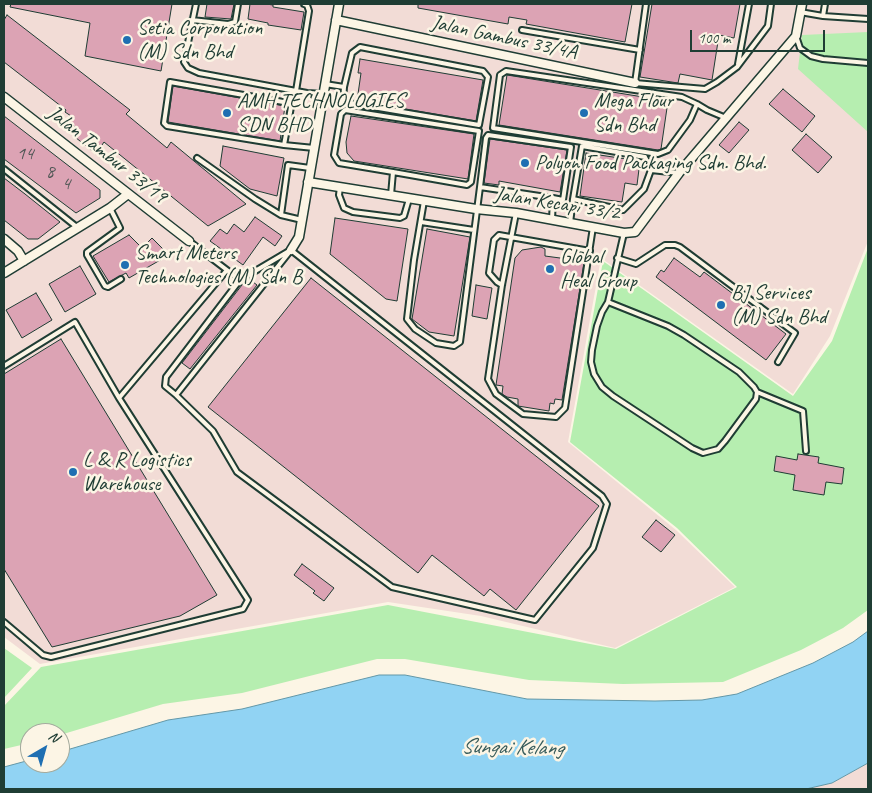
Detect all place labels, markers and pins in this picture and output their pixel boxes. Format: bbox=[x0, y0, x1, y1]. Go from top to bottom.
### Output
place label: Setia Corporation (M) Sdn Bhd bbox=[137, 15, 262, 65]
marker: Setia Corporation (M) Sdn Bhd bbox=[121, 34, 133, 46]
place label: AMH TECHNOLOGIES SDN BHD bbox=[237, 88, 404, 138]
place label: Mega Flour Sdn Bhd bbox=[594, 88, 673, 138]
marker: AMH TECHNOLOGIES SDN BHD bbox=[221, 107, 233, 119]
marker: Mega Flour Sdn Bhd bbox=[578, 107, 590, 119]
place label: Polyon Food Packaging Sdn. Bhd. bbox=[535, 150, 766, 176]
marker: Polyon Food Packaging Sdn. Bhd. bbox=[519, 157, 531, 169]
place label: Smart Meters Technologies (M) Sdn B bbox=[135, 240, 302, 290]
place label: Global Heal Group bbox=[560, 244, 637, 294]
marker: Smart Meters Technologies (M) Sdn B bbox=[119, 259, 131, 271]
marker: Global Heal Group bbox=[544, 263, 556, 275]
place label: BJ Services (M) Sdn Bhd bbox=[731, 280, 826, 330]
marker: BJ Services (M) Sdn Bhd bbox=[715, 299, 727, 311]
place label: L & R Logistics Warehouse bbox=[83, 447, 191, 497]
marker: L & R Logistics Warehouse bbox=[67, 466, 79, 478]

